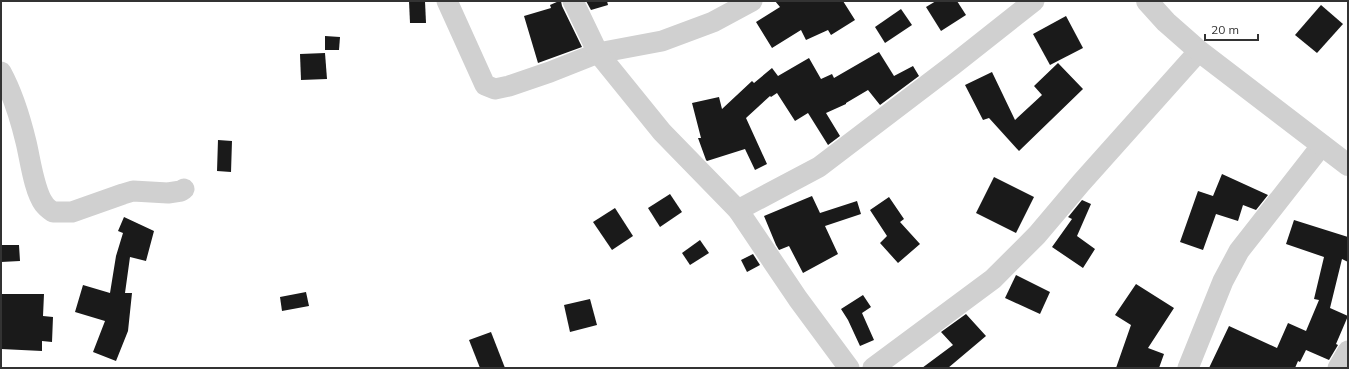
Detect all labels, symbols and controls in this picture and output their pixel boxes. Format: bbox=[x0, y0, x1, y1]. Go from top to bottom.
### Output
scale bar bbox=[1205, 16, 1258, 42]
text: 20 m bbox=[1211, 22, 1239, 37]

